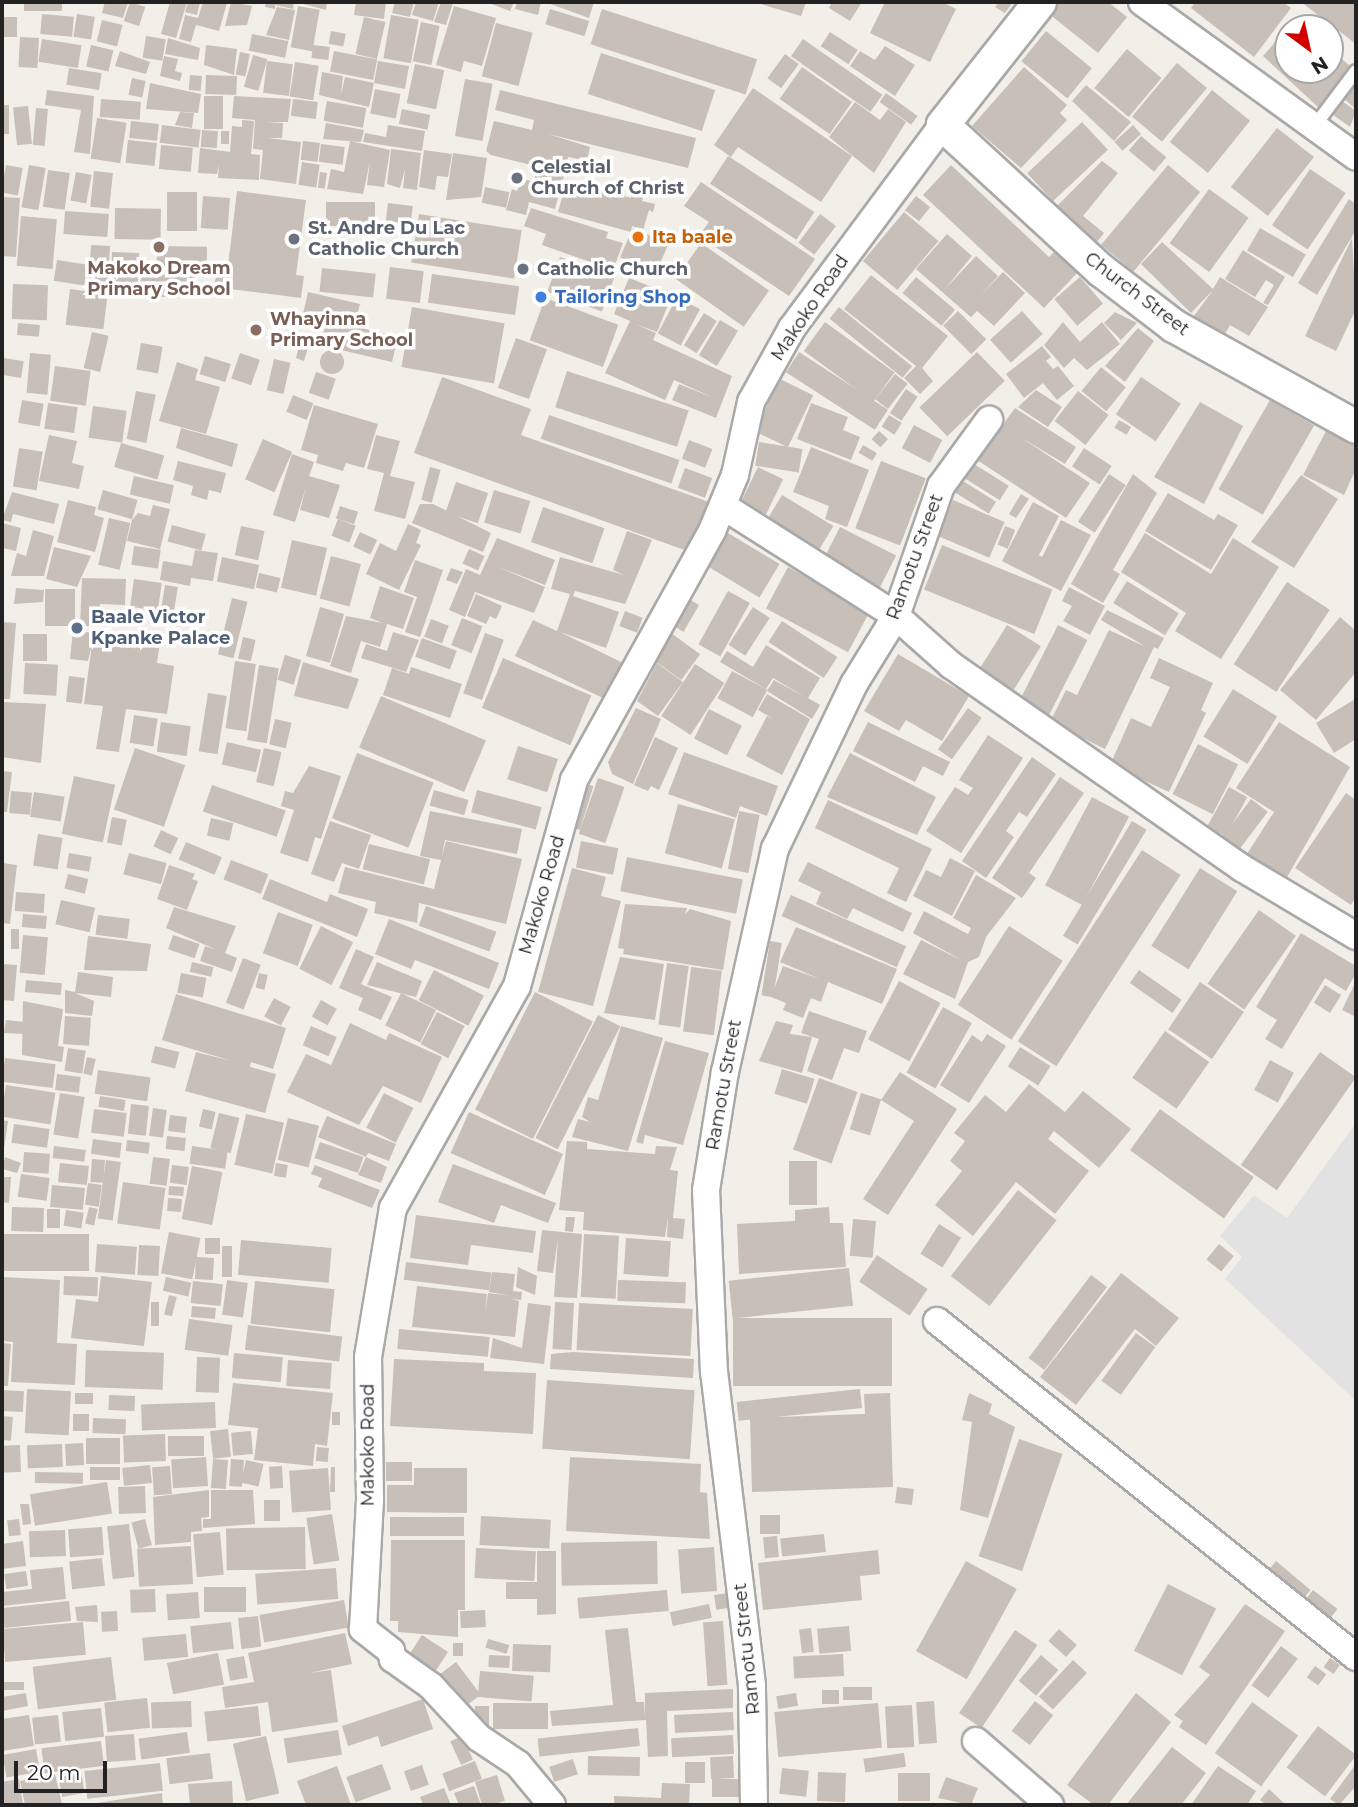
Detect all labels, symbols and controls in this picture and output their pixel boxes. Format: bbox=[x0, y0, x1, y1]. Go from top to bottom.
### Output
north arrow bbox=[1274, 14, 1344, 84]
text: N bbox=[1307, 52, 1332, 79]
place label: Celestial Church of Christ bbox=[531, 157, 684, 200]
marker: Celestial Church of Christ bbox=[509, 170, 525, 186]
place label: St. Andre Du Lac Catholic Church bbox=[308, 218, 465, 260]
place label: Ita baale bbox=[652, 226, 733, 248]
marker: Ita baale bbox=[630, 229, 646, 245]
marker: St. Andre Du Lac Catholic Church bbox=[286, 231, 302, 247]
marker: Makoko Dream Primary School bbox=[151, 239, 167, 255]
street label: Church Street bbox=[1080, 248, 1194, 340]
street label: Makoko Road bbox=[767, 251, 853, 365]
place label: Makoko Dream Primary School bbox=[87, 258, 231, 300]
place label: Catholic Church bbox=[537, 258, 688, 280]
marker: Catholic Church bbox=[515, 261, 531, 277]
place label: Tailoring Shop bbox=[555, 286, 691, 308]
marker: Tailoring Shop bbox=[533, 289, 549, 305]
place label: Whayinna Primary School bbox=[270, 309, 413, 352]
marker: Whayinna Primary School bbox=[248, 322, 264, 338]
street label: Ramotu Street bbox=[882, 491, 948, 623]
place label: Baale Victor Kpanke Palace bbox=[91, 607, 230, 650]
marker: Baale Victor Kpanke Palace bbox=[69, 620, 85, 636]
street label: Makoko Road bbox=[515, 833, 569, 957]
street label: Ramotu Street bbox=[702, 1018, 746, 1152]
street label: Makoko Road bbox=[357, 1384, 379, 1506]
street label: Ramotu Street bbox=[729, 1582, 765, 1716]
scale bar bbox=[18, 1748, 110, 1792]
text: 20 m bbox=[27, 1760, 81, 1785]

